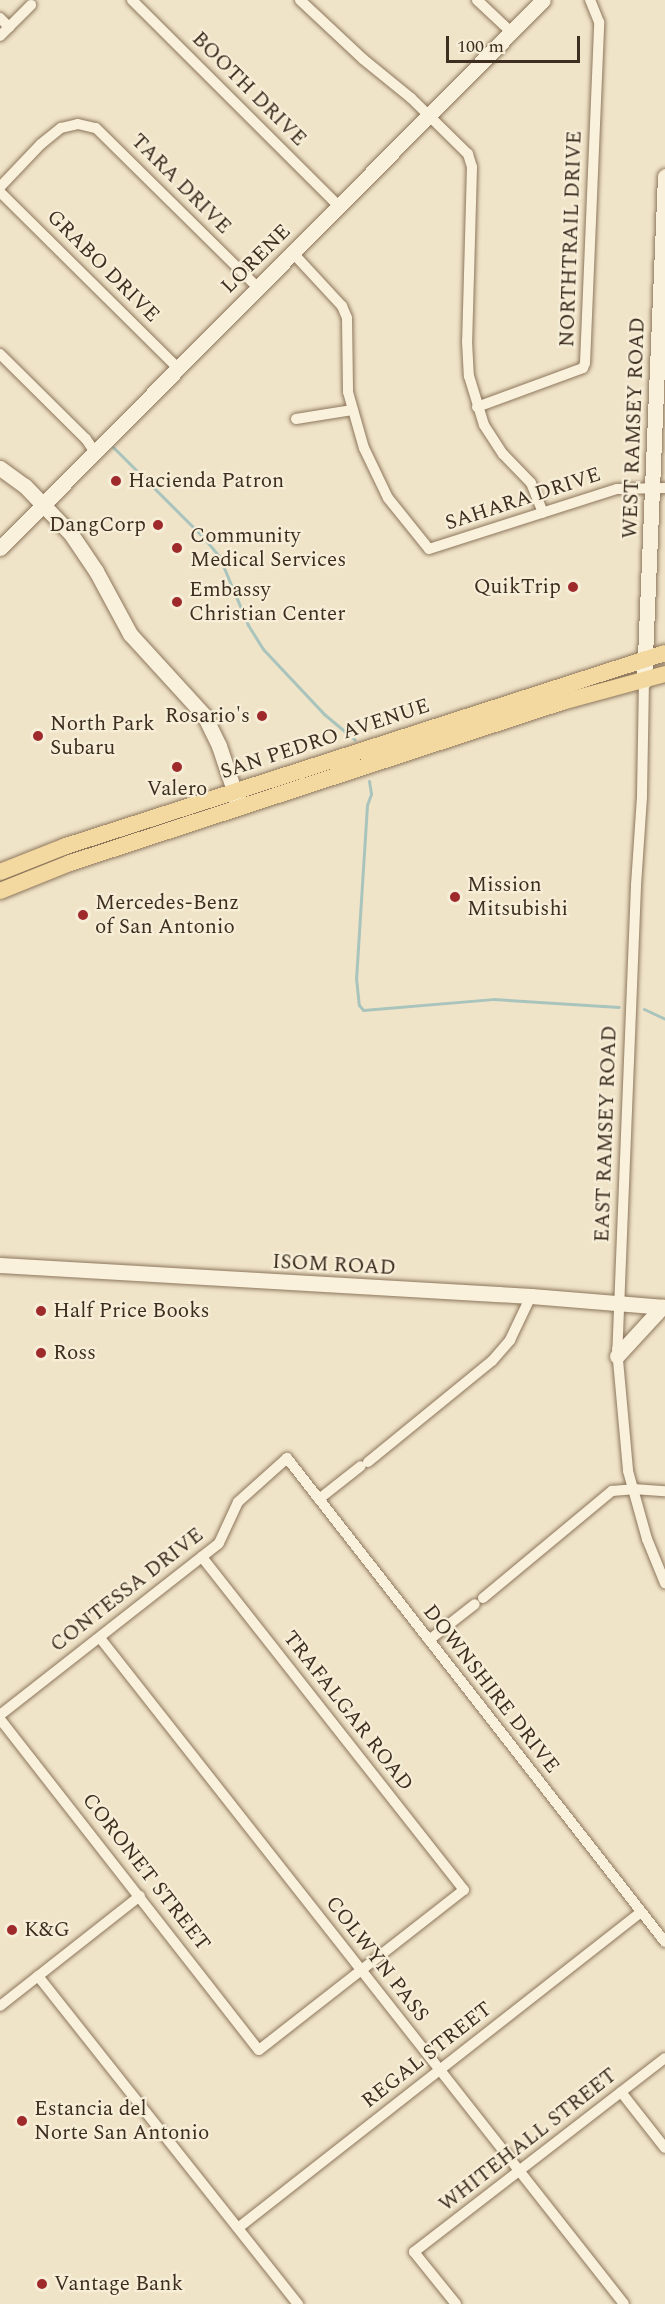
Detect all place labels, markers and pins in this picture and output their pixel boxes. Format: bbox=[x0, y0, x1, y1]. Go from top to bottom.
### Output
place label: Hacienda Patron bbox=[128, 468, 284, 494]
marker: Hacienda Patron bbox=[109, 474, 123, 488]
place label: DangCorp bbox=[49, 512, 146, 538]
marker: DangCorp bbox=[151, 518, 165, 532]
place label: Community Medical Services bbox=[190, 523, 346, 573]
marker: Community Medical Services bbox=[168, 539, 186, 557]
place label: QuikTrip bbox=[474, 574, 561, 600]
place label: Embassy Christian Center bbox=[189, 577, 346, 627]
marker: QuikTrip bbox=[566, 580, 580, 594]
marker: Embassy Christian Center bbox=[170, 595, 184, 609]
place label: Rosario's bbox=[165, 703, 250, 729]
marker: Rosario's bbox=[255, 709, 269, 723]
place label: North Park Subaru bbox=[50, 711, 155, 761]
marker: North Park Subaru bbox=[31, 729, 45, 743]
marker: Valero bbox=[170, 760, 184, 774]
place label: Valero bbox=[147, 776, 207, 802]
place label: Mission Mitsubishi bbox=[467, 872, 568, 922]
place label: Mercedes-Benz of San Antonio bbox=[95, 890, 239, 940]
marker: Mission Mitsubishi bbox=[448, 890, 462, 904]
marker: Mercedes-Benz of San Antonio bbox=[76, 908, 90, 922]
place label: Half Price Books bbox=[53, 1298, 210, 1324]
marker: Half Price Books bbox=[34, 1304, 48, 1318]
place label: Ross bbox=[53, 1340, 96, 1366]
marker: Ross bbox=[34, 1346, 48, 1360]
place label: K&G bbox=[24, 1917, 70, 1943]
marker: K&G bbox=[5, 1923, 19, 1937]
place label: Estancia del Norte San Antonio bbox=[34, 2096, 209, 2146]
marker: Estancia del Norte San Antonio bbox=[15, 2114, 29, 2128]
place label: Vantage Bank bbox=[54, 2271, 183, 2297]
marker: Vantage Bank bbox=[35, 2277, 49, 2291]

